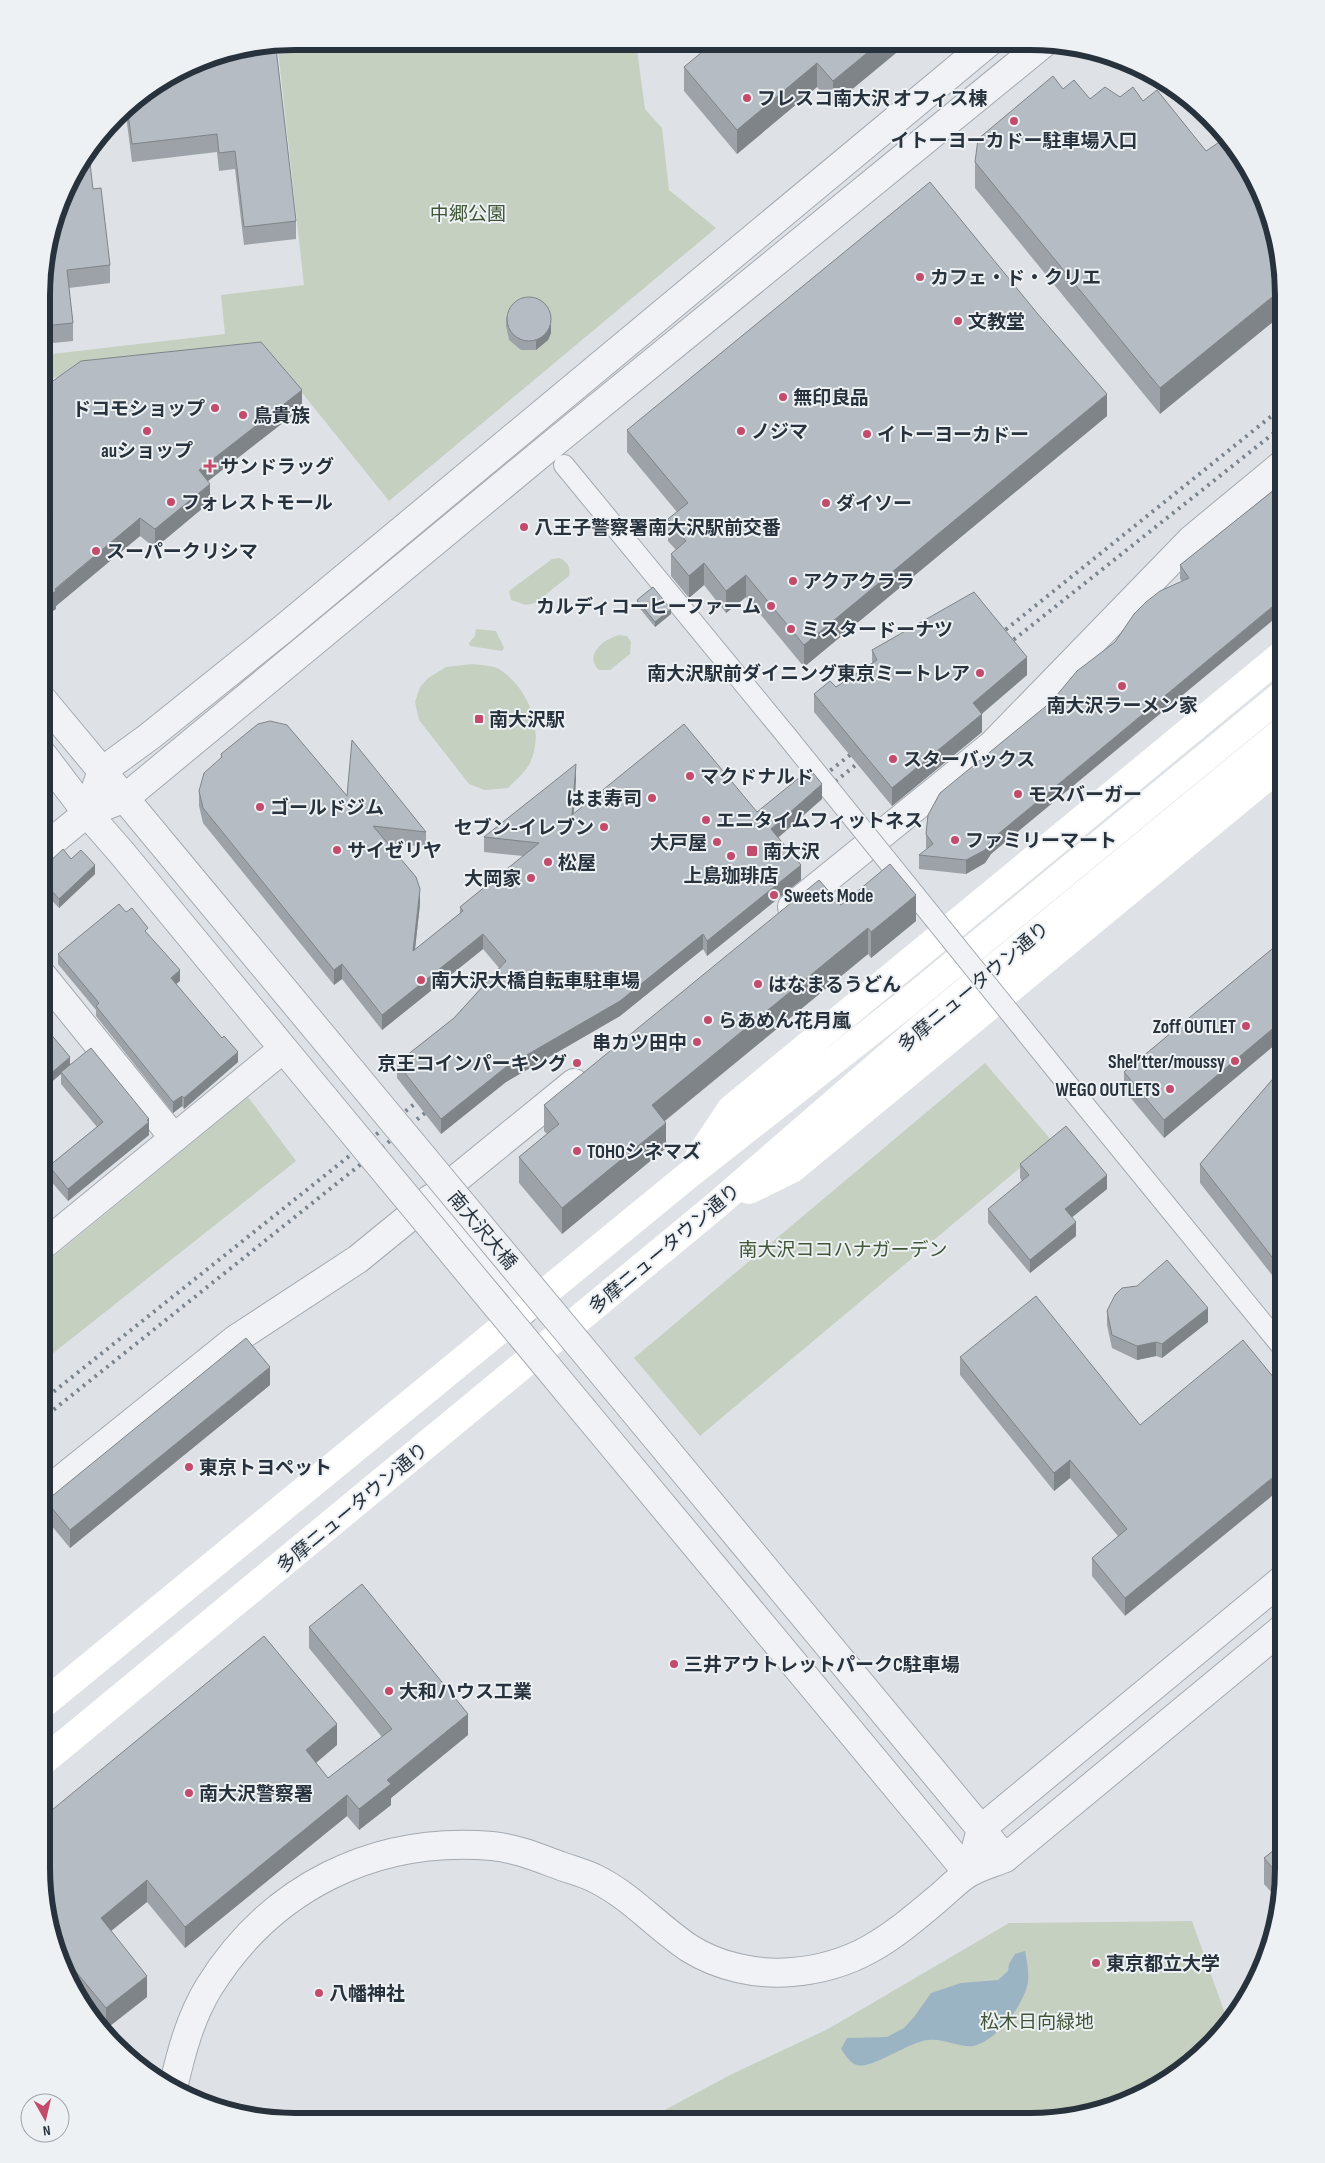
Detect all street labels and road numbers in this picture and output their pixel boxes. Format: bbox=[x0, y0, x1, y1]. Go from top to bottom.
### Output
street label: 多摩ニュータウン通り bbox=[894, 917, 1054, 1057]
street label: 多摩ニュータウン通り bbox=[585, 1179, 745, 1319]
street label: 南大沢大橋 bbox=[443, 1187, 521, 1275]
street label: 多摩ニュータウン通り bbox=[273, 1438, 433, 1578]

